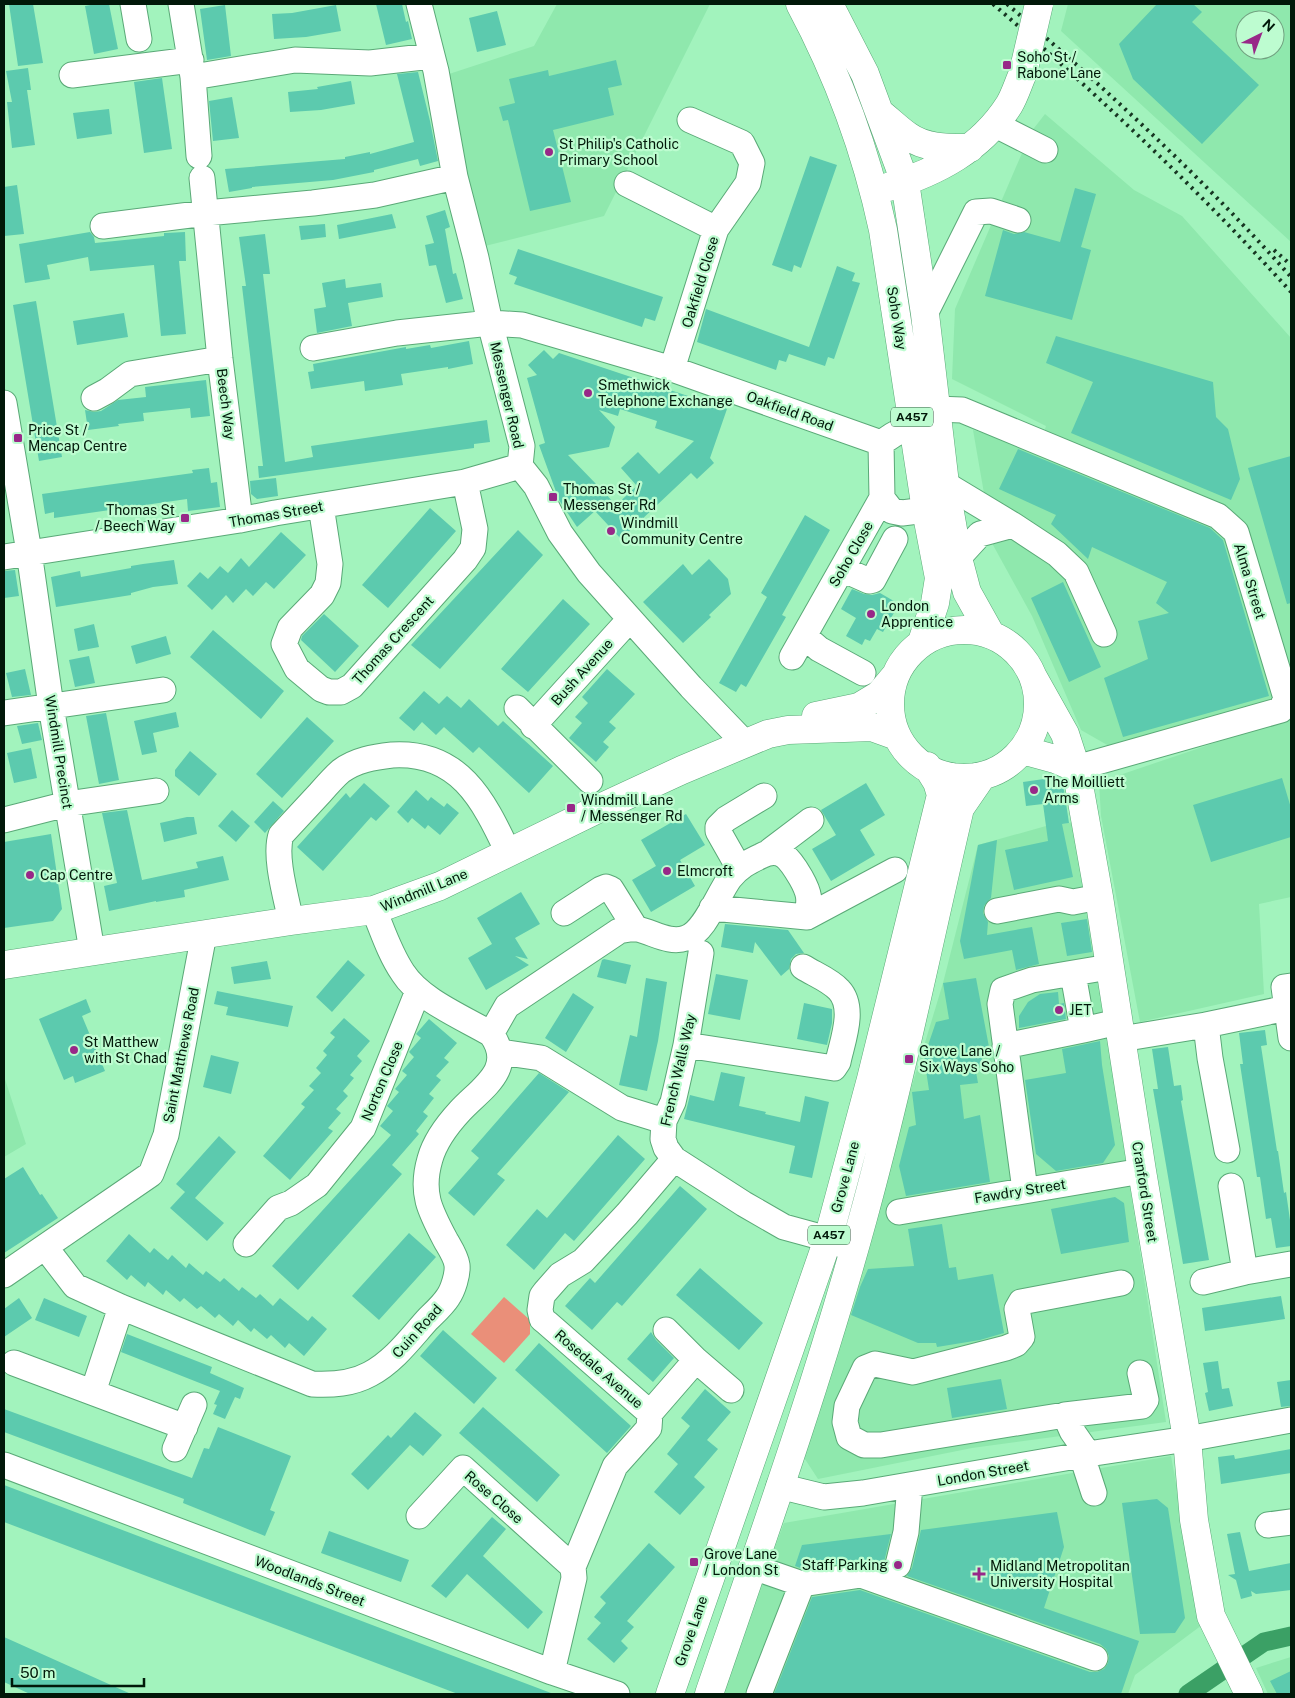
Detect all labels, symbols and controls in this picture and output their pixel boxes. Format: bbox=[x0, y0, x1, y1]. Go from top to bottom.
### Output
north arrow bbox=[1235, 10, 1285, 60]
text: N bbox=[1259, 16, 1278, 35]
place label: Soho St / Rabone Lane bbox=[1017, 49, 1101, 81]
marker: Soho St / Rabone Lane bbox=[1001, 59, 1013, 71]
place label: St Philip's Catholic Primary School bbox=[559, 136, 679, 168]
marker: St Philip's Catholic Primary School bbox=[543, 146, 555, 158]
street label: Oakfield Close bbox=[679, 234, 721, 330]
street label: Soho Way bbox=[884, 285, 910, 351]
street label: Messenger Road bbox=[487, 340, 527, 450]
street label: Beech Way bbox=[214, 367, 238, 441]
place label: Smethwick Telephone Exchange bbox=[598, 377, 733, 409]
marker: Smethwick Telephone Exchange bbox=[582, 387, 594, 399]
street label: Oakfield Road bbox=[744, 388, 836, 434]
road number: A457 bbox=[891, 408, 933, 427]
place label: Price St / Mencap Centre bbox=[28, 422, 127, 454]
marker: Price St / Mencap Centre bbox=[12, 432, 24, 444]
place label: Thomas St / Messenger Rd bbox=[563, 481, 656, 513]
marker: Thomas St / Messenger Rd bbox=[547, 491, 559, 503]
street label: Thomas Street bbox=[228, 498, 324, 530]
place label: Thomas St / Beech Way bbox=[95, 502, 176, 534]
marker: Thomas St / Beech Way bbox=[179, 512, 191, 524]
place label: Windmill Community Centre bbox=[621, 515, 743, 547]
street label: Soho Close bbox=[826, 518, 876, 590]
marker: Windmill Community Centre bbox=[605, 525, 617, 537]
street label: Alma Street bbox=[1231, 541, 1269, 621]
street label: Thomas Crescent bbox=[349, 593, 437, 687]
place label: London Apprentice bbox=[881, 598, 953, 630]
marker: London Apprentice bbox=[865, 608, 877, 620]
street label: Bush Avenue bbox=[548, 635, 616, 709]
street label: Windmill Precinct bbox=[42, 694, 76, 810]
place label: The Moilliett Arms bbox=[1044, 774, 1125, 806]
marker: The Moilliett Arms bbox=[1028, 784, 1040, 796]
place label: Windmill Lane / Messenger Rd bbox=[581, 792, 683, 824]
marker: Windmill Lane / Messenger Rd bbox=[565, 802, 577, 814]
place label: Elmcroft bbox=[677, 863, 733, 879]
street label: Windmill Lane bbox=[378, 865, 470, 915]
marker: Elmcroft bbox=[661, 865, 673, 877]
place label: Cap Centre bbox=[40, 867, 113, 883]
marker: Cap Centre bbox=[24, 869, 36, 881]
street label: Saint Matthews Road bbox=[160, 986, 202, 1124]
place label: JET bbox=[1069, 1002, 1092, 1018]
marker: JET bbox=[1053, 1004, 1065, 1016]
street label: French Walls Way bbox=[657, 1012, 699, 1128]
place label: St Matthew with St Chad bbox=[84, 1034, 167, 1066]
street label: Norton Close bbox=[358, 1039, 406, 1123]
place label: Grove Lane / Six Ways Soho bbox=[919, 1043, 1014, 1075]
marker: St Matthew with St Chad bbox=[68, 1044, 80, 1056]
marker: Grove Lane / Six Ways Soho bbox=[903, 1053, 915, 1065]
street label: Grove Lane bbox=[828, 1140, 862, 1214]
street label: Cranford Street bbox=[1129, 1140, 1161, 1244]
street label: Fawdry Street bbox=[973, 1176, 1067, 1206]
road number: A457 bbox=[808, 1226, 850, 1244]
street label: Cuin Road bbox=[389, 1301, 445, 1361]
street label: Rosedale Avenue bbox=[552, 1326, 646, 1412]
street label: London Street bbox=[936, 1457, 1030, 1489]
street label: Rose Close bbox=[462, 1467, 526, 1527]
place label: Grove Lane / London St bbox=[704, 1546, 778, 1578]
street label: Woodlands Street bbox=[253, 1553, 367, 1609]
marker: Grove Lane / London St bbox=[688, 1556, 700, 1568]
place label: Staff Parking bbox=[802, 1557, 888, 1573]
place label: Midland Metropolitan University Hospital bbox=[990, 1558, 1130, 1590]
marker: Staff Parking bbox=[892, 1559, 904, 1571]
marker: Midland Metropolitan University Hospital bbox=[972, 1567, 986, 1581]
street label: Grove Lane bbox=[672, 1594, 710, 1668]
scale bar bbox=[12, 1656, 145, 1688]
text: 50 m bbox=[20, 1664, 55, 1681]

